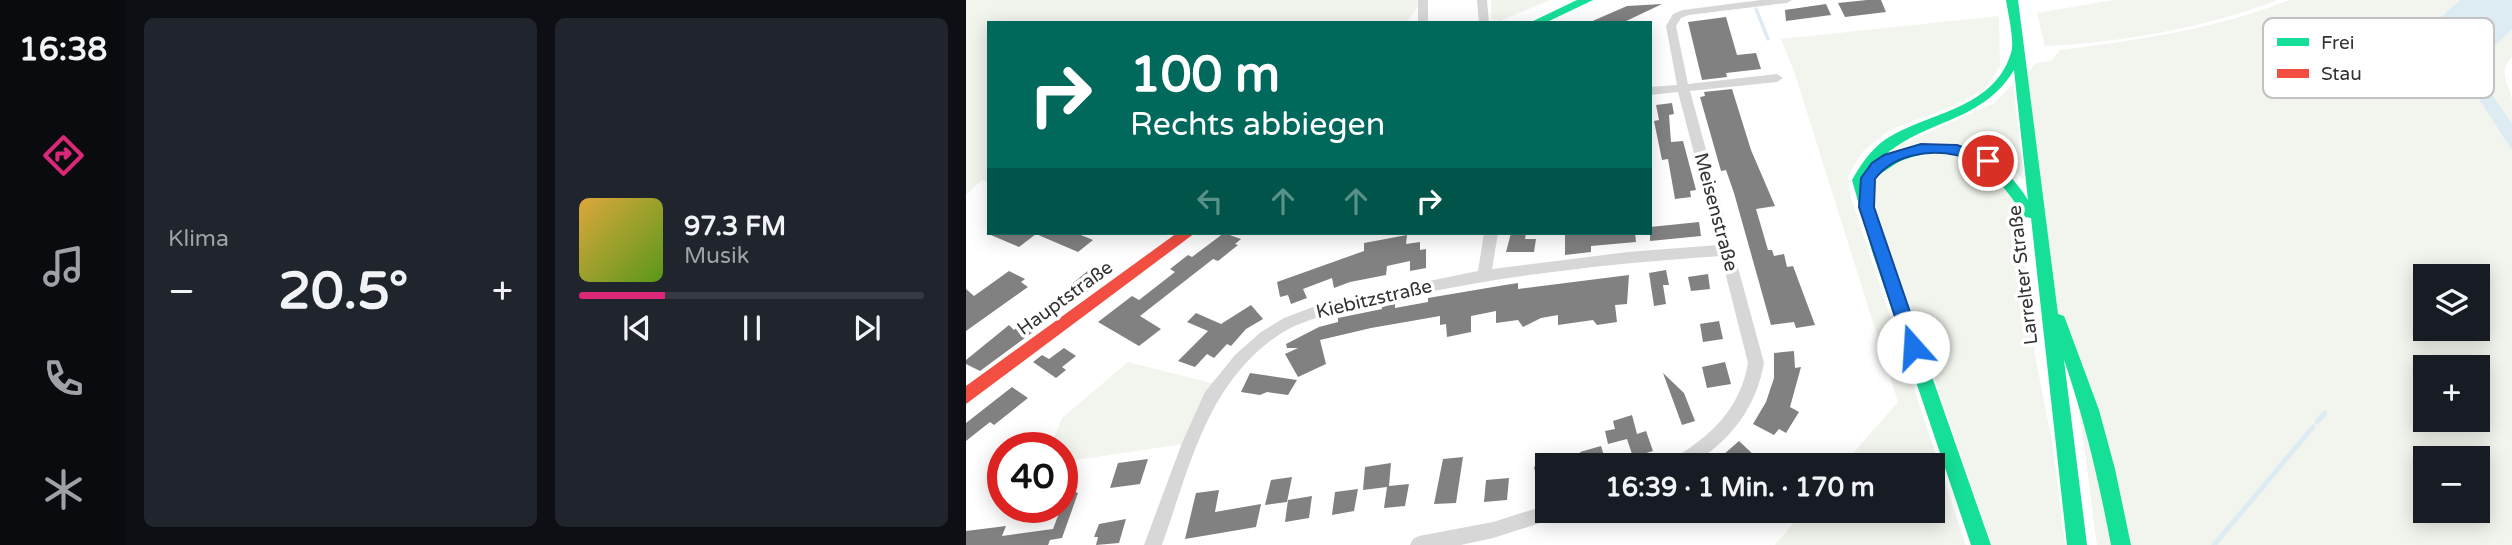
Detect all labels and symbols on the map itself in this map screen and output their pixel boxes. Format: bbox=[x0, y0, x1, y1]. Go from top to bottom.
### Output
legend bbox=[2263, 18, 2494, 98]
text: Frei bbox=[2321, 32, 2355, 54]
text: Stau bbox=[2321, 63, 2362, 85]
pin bbox=[1958, 131, 2018, 191]
street label: Meisenstraße bbox=[1690, 150, 1742, 274]
street label: Larrelter Straße bbox=[2004, 204, 2042, 346]
street label: Hauptstraße bbox=[1013, 256, 1117, 340]
street label: Kiebitzstraße bbox=[1314, 275, 1434, 323]
position arrow bbox=[1876, 310, 1950, 384]
speed limit sign: 40 bbox=[987, 432, 1078, 523]

